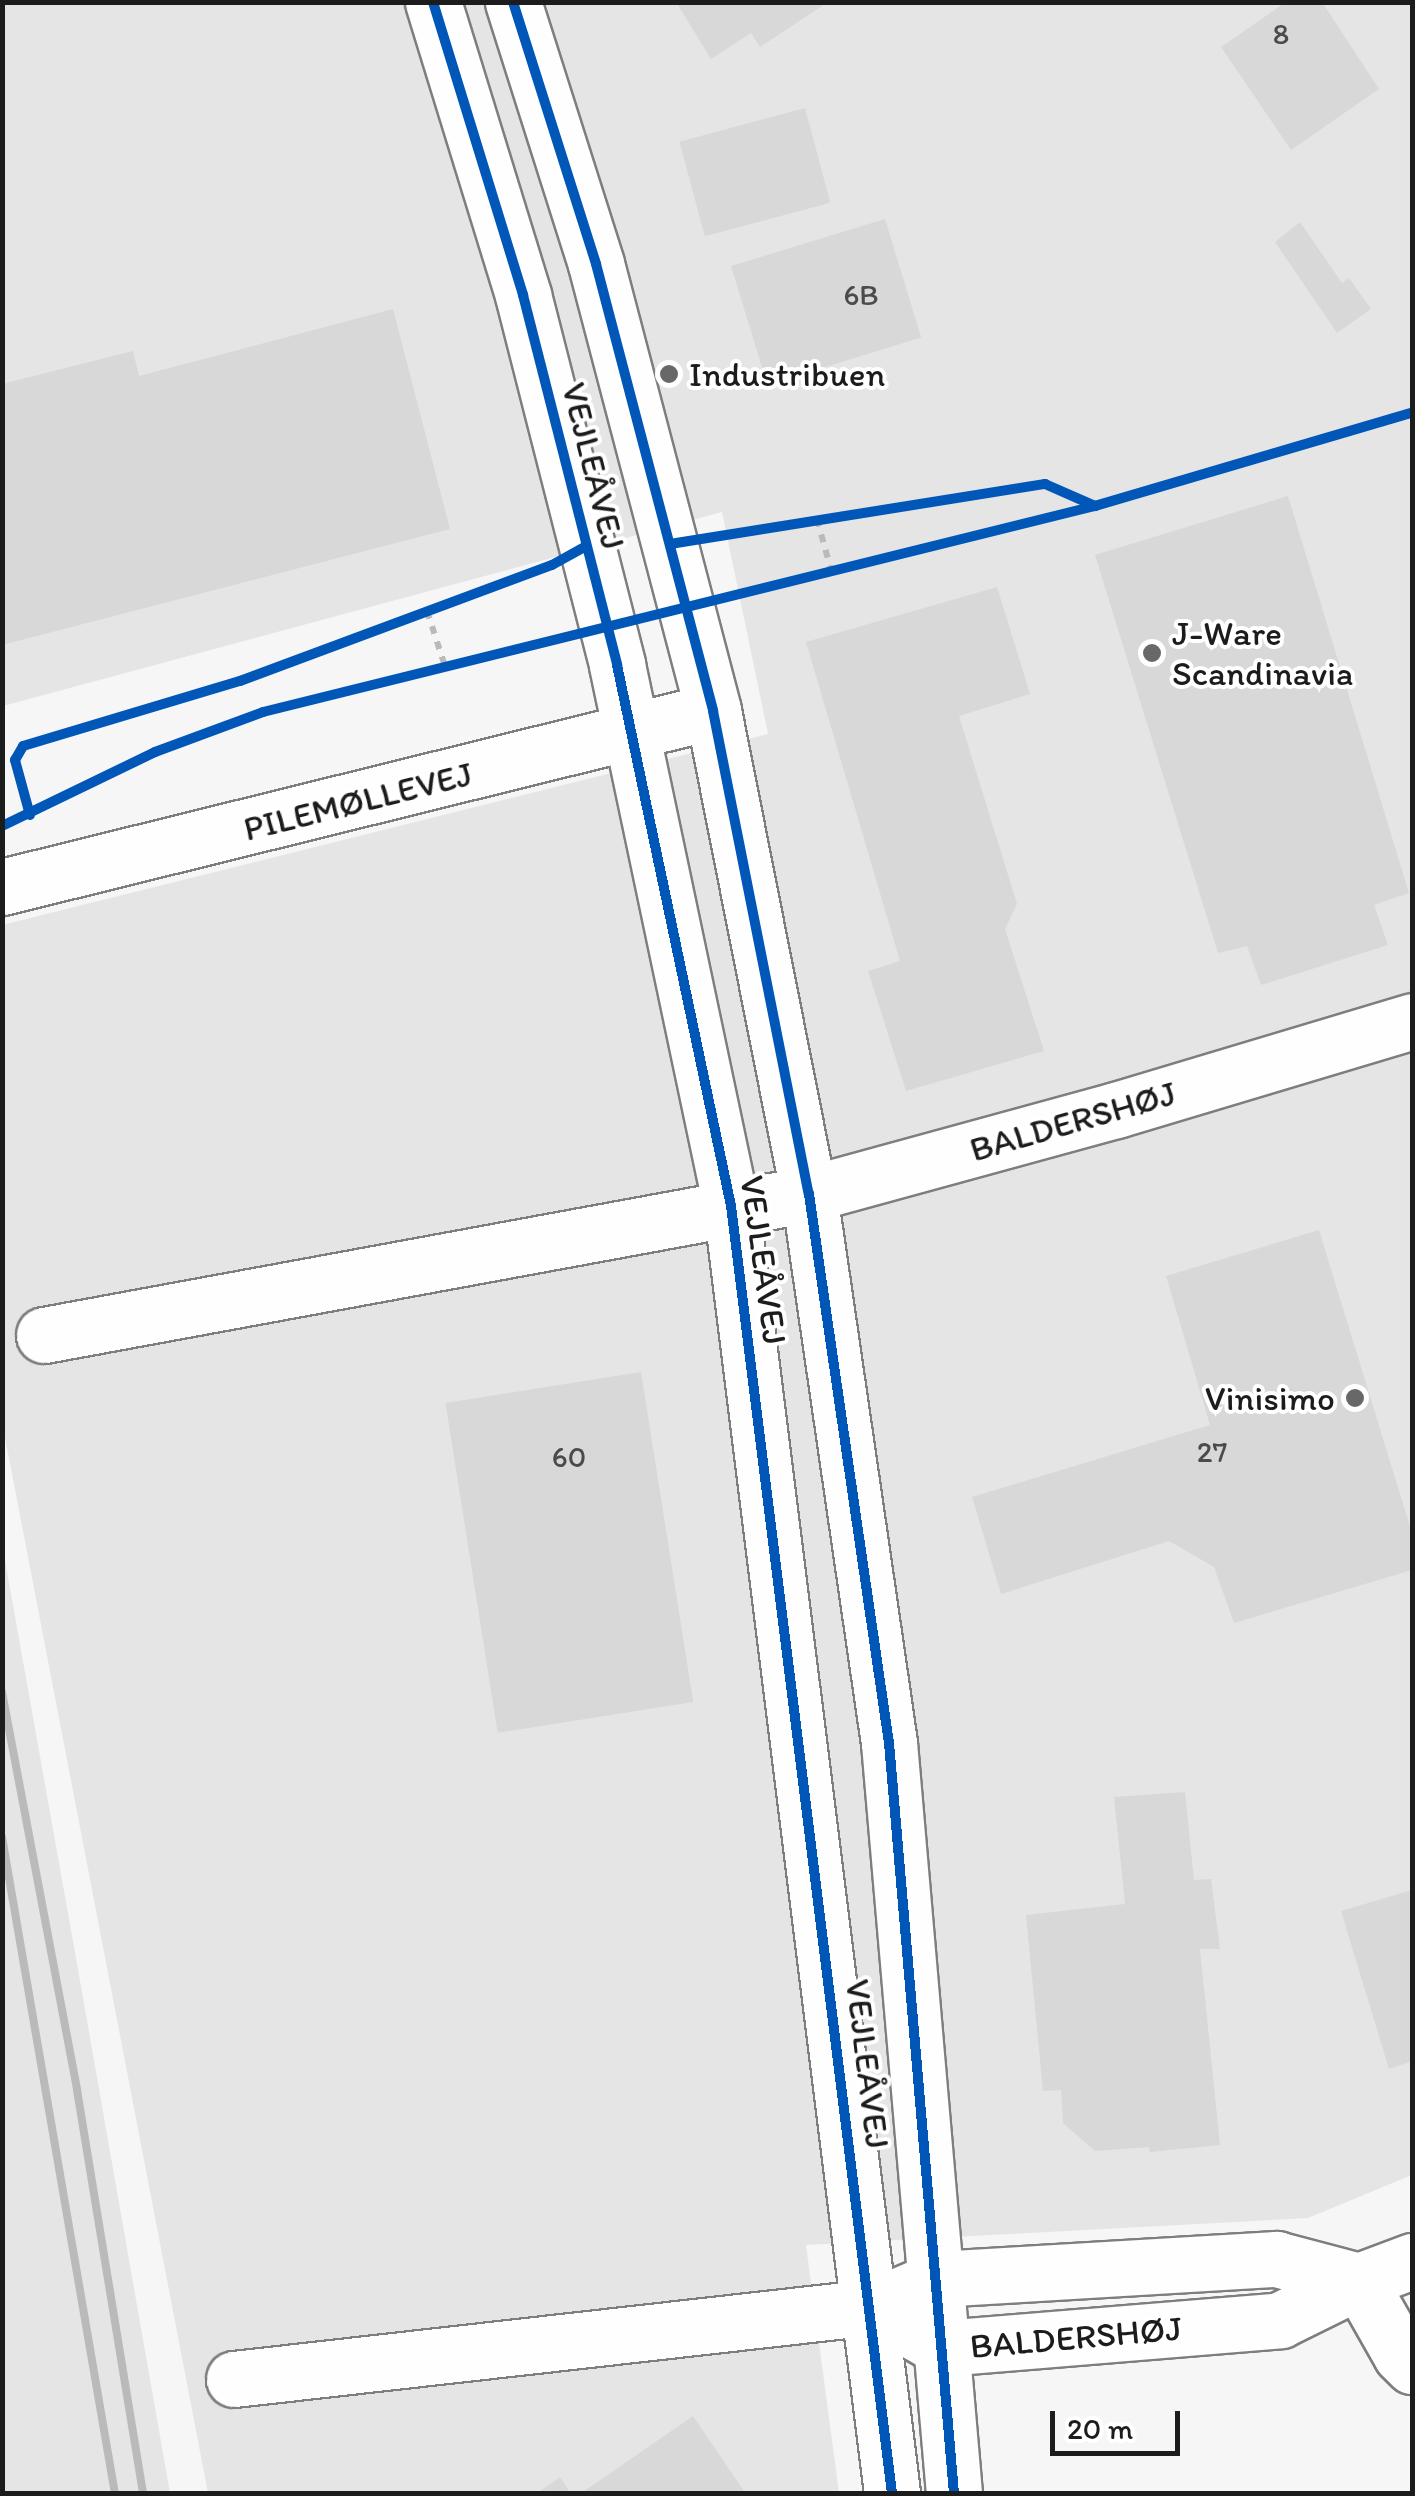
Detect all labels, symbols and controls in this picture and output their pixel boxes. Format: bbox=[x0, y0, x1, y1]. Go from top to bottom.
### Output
house number: 8 bbox=[1273, 16, 1289, 52]
house number: 6B bbox=[843, 277, 879, 313]
place label: Industribuen bbox=[689, 353, 885, 395]
marker: Industribuen bbox=[658, 363, 680, 385]
street label: VEJLEÅVEJ bbox=[553, 378, 635, 554]
place label: J-Ware Scandinavia bbox=[1172, 612, 1353, 694]
marker: J-Ware Scandinavia bbox=[1141, 642, 1163, 664]
street label: PILEMØLLEVEJ bbox=[239, 752, 477, 850]
street label: BALDERSHØJ bbox=[965, 1071, 1181, 1171]
street label: VEJLEÅVEJ bbox=[731, 1173, 797, 1347]
place label: Vinisimo bbox=[1205, 1377, 1335, 1419]
marker: Vinisimo bbox=[1344, 1387, 1366, 1409]
house number: 27 bbox=[1197, 1434, 1227, 1470]
house number: 60 bbox=[552, 1439, 586, 1475]
street label: VEJLEÅVEJ bbox=[837, 1977, 899, 2151]
street label: BALDERSHØJ bbox=[968, 2307, 1184, 2367]
scale bar bbox=[1055, 2391, 1185, 2453]
text: 20 m bbox=[1067, 2410, 1133, 2447]

